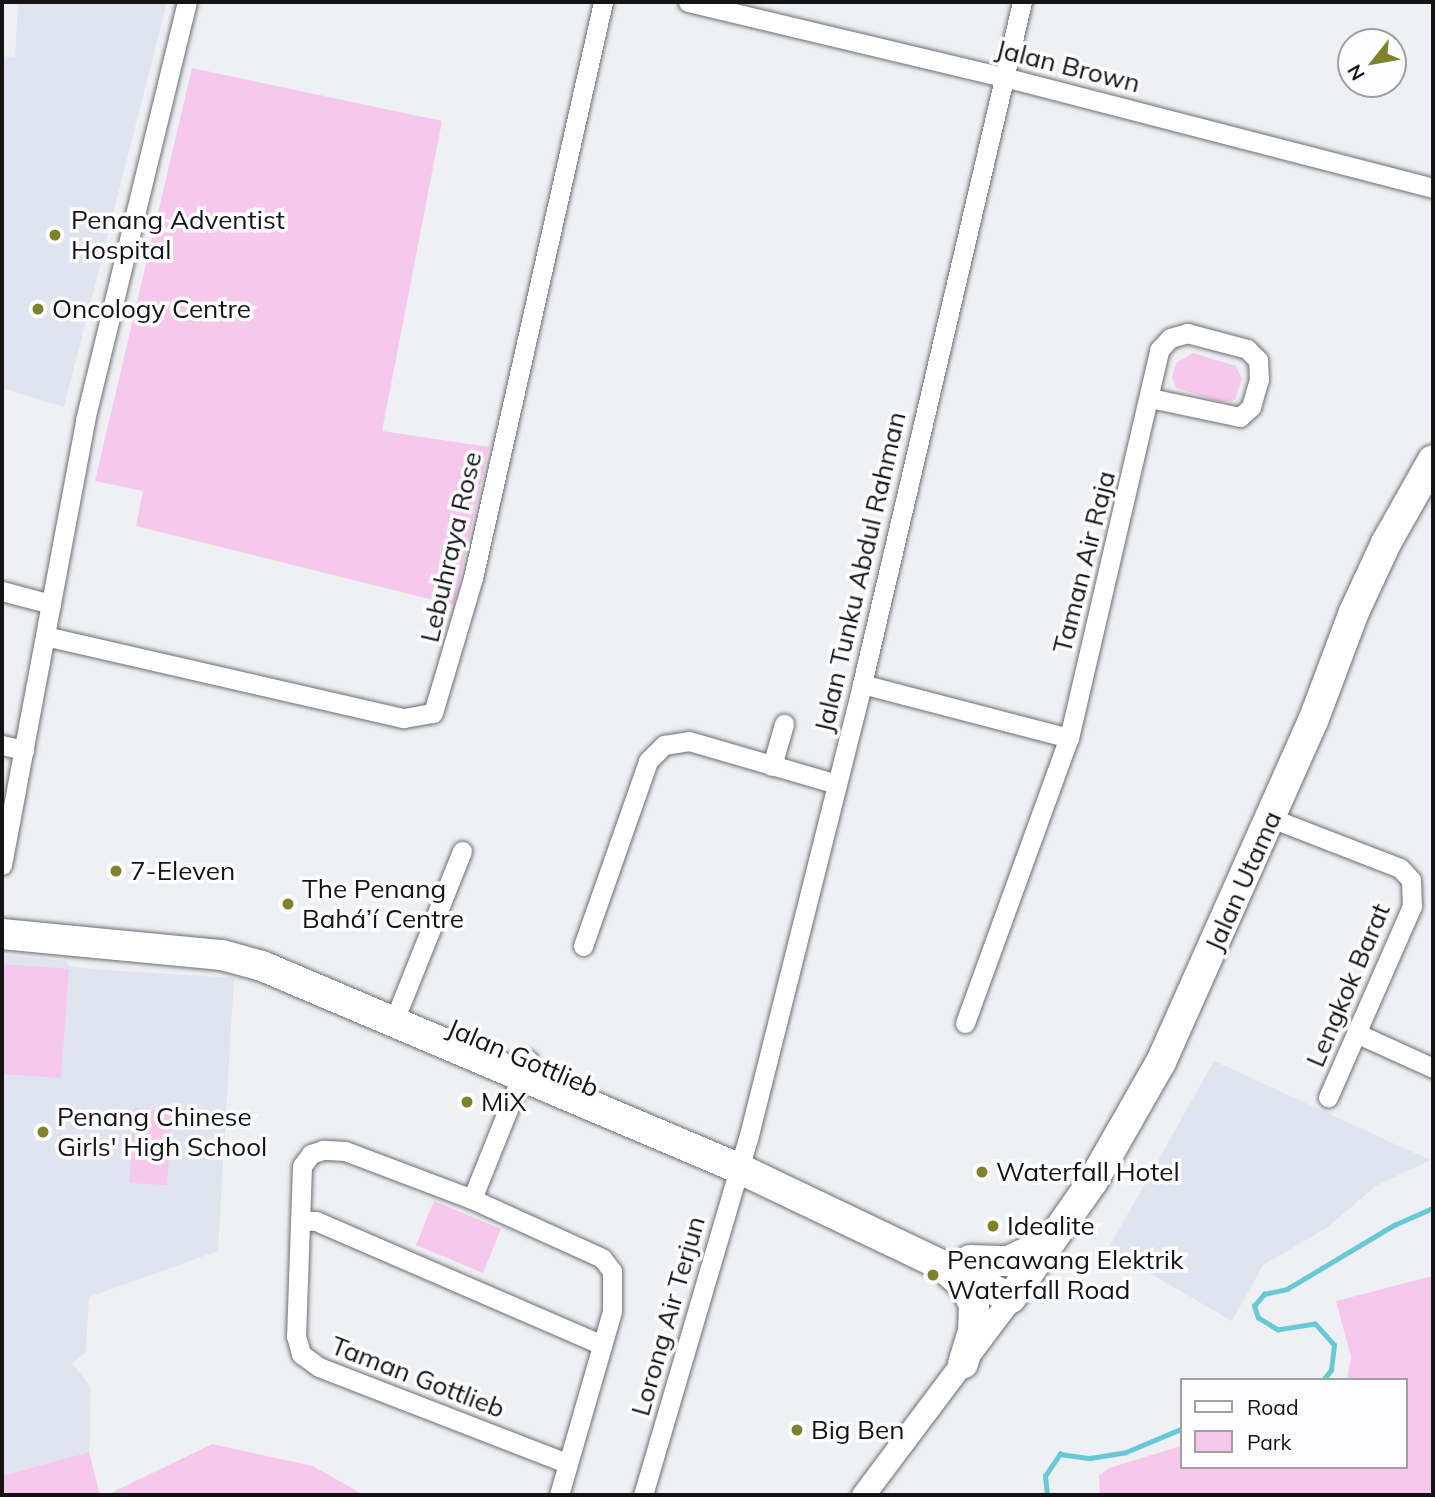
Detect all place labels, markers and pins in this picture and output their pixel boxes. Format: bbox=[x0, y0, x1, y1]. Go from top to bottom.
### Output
place label: Penang Adventist Hospital bbox=[71, 204, 285, 266]
marker: Penang Adventist Hospital bbox=[45, 225, 65, 245]
place label: Oncology Centre bbox=[52, 293, 251, 325]
marker: Oncology Centre bbox=[30, 301, 46, 317]
place label: 7-Eleven bbox=[130, 855, 235, 887]
marker: 7-Eleven bbox=[108, 863, 124, 879]
place label: The Penang Bahá’í Centre bbox=[302, 873, 464, 934]
marker: The Penang Bahá’í Centre bbox=[280, 896, 296, 912]
place label: MiX bbox=[481, 1086, 526, 1118]
marker: MiX bbox=[459, 1094, 475, 1110]
place label: Penang Chinese Girls' High School bbox=[57, 1101, 267, 1162]
marker: Penang Chinese Girls' High School bbox=[35, 1124, 51, 1140]
place label: Waterfall Hotel bbox=[996, 1156, 1180, 1188]
marker: Waterfall Hotel bbox=[974, 1164, 990, 1180]
place label: Idealite bbox=[1007, 1210, 1095, 1242]
marker: Idealite bbox=[985, 1218, 1001, 1234]
place label: Pencawang Elektrik Waterfall Road bbox=[947, 1244, 1183, 1306]
marker: Pencawang Elektrik Waterfall Road bbox=[925, 1267, 941, 1283]
place label: Big Ben bbox=[811, 1414, 904, 1446]
marker: Big Ben bbox=[789, 1422, 805, 1438]

